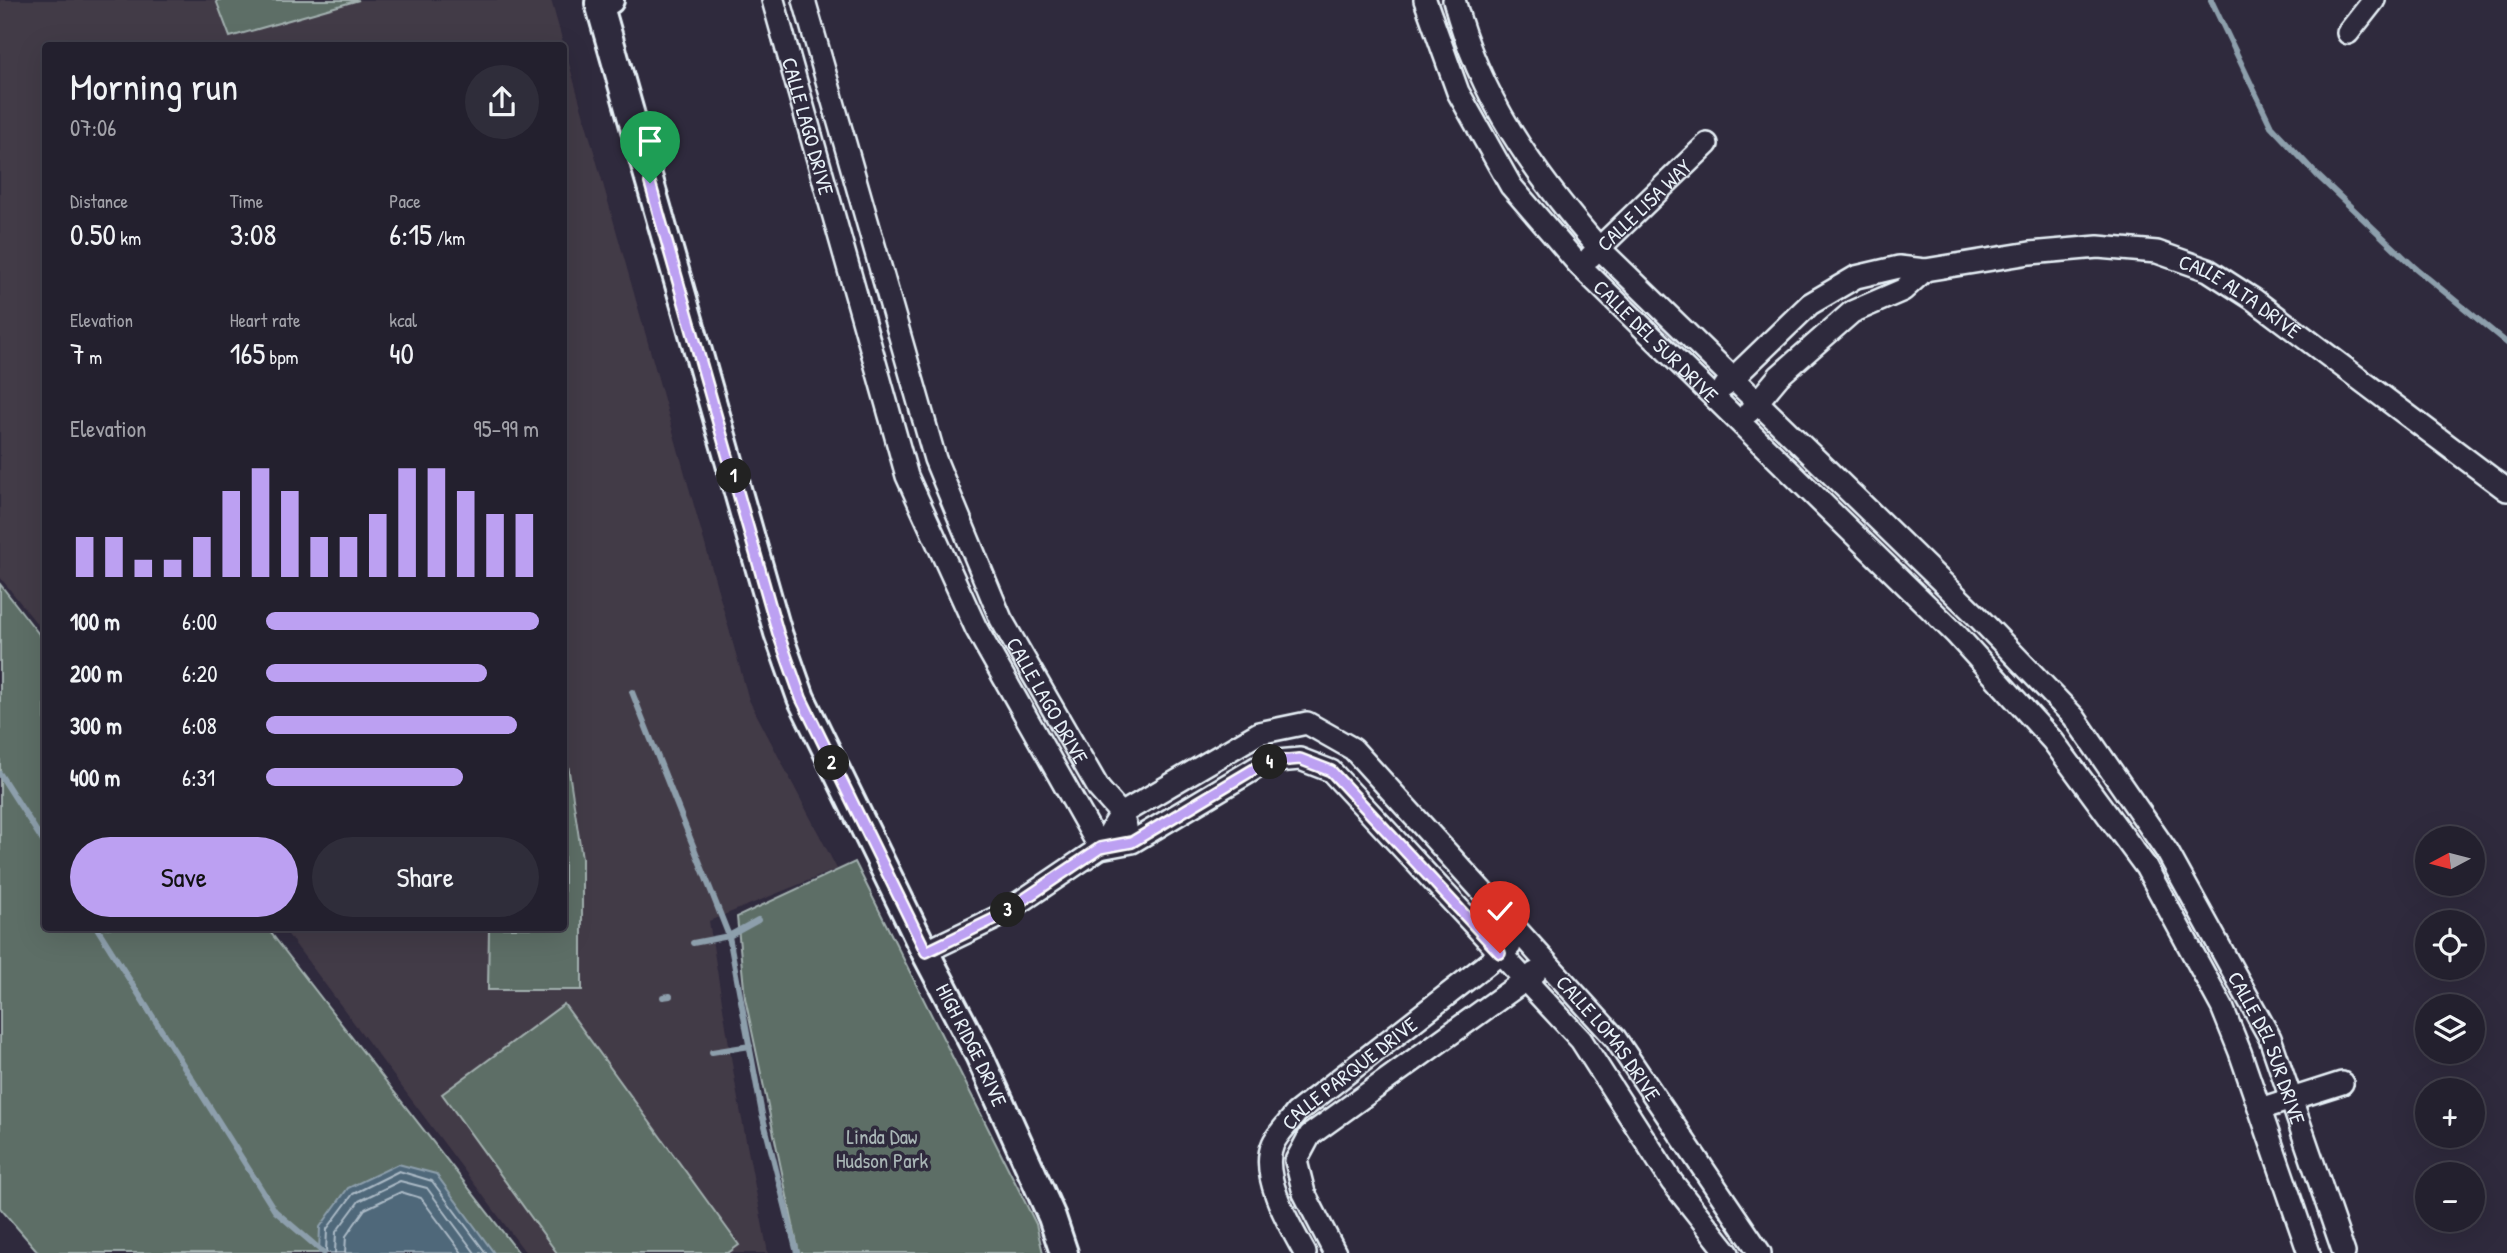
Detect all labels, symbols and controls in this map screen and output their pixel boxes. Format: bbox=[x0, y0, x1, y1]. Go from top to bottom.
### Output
street label: CALLE LAGO DRIVE bbox=[775, 54, 842, 198]
text: Morning run bbox=[70, 60, 238, 112]
button: share bbox=[465, 65, 539, 139]
pin bbox=[620, 111, 680, 183]
text: 07:06 bbox=[70, 112, 117, 143]
icon: arrive bbox=[631, 122, 669, 160]
street label: CALLE LISA WAY bbox=[1590, 152, 1698, 258]
text: Distance bbox=[70, 188, 128, 214]
text: Time bbox=[230, 188, 263, 214]
text: Pace bbox=[389, 188, 421, 214]
text: 0.50 bbox=[70, 214, 116, 254]
text: 3:08 bbox=[230, 214, 277, 254]
text: 6:15 bbox=[389, 214, 432, 254]
text: km bbox=[116, 225, 141, 251]
text: /km bbox=[432, 225, 465, 251]
street label: CALLE ALTA DRIVE bbox=[2175, 246, 2307, 345]
street label: CALLE DEL SUR DRIVE bbox=[1587, 273, 1725, 409]
text: Elevation bbox=[70, 307, 133, 333]
text: Heart rate bbox=[230, 307, 301, 333]
text: kcal bbox=[389, 307, 417, 333]
text: 7 bbox=[70, 333, 85, 373]
text: 165 bbox=[230, 333, 265, 373]
text: 40 bbox=[389, 333, 414, 373]
text: m bbox=[85, 344, 102, 370]
text: bpm bbox=[265, 344, 298, 370]
text: Elevation bbox=[70, 413, 146, 444]
text: 95–99 m bbox=[473, 413, 539, 444]
pin: 1 bbox=[716, 458, 752, 494]
text: 1 bbox=[730, 462, 737, 488]
text: 100 m bbox=[70, 606, 120, 637]
text: 6:00 bbox=[182, 606, 217, 637]
street label: CALLE LAGO DRIVE bbox=[1000, 631, 1096, 769]
text: 200 m bbox=[70, 658, 122, 689]
text: 6:20 bbox=[182, 658, 218, 689]
text: 300 m bbox=[70, 710, 122, 741]
text: 6:08 bbox=[182, 710, 217, 741]
pin: 4 bbox=[1252, 744, 1288, 780]
pin: 2 bbox=[814, 746, 850, 780]
text: 4 bbox=[1266, 748, 1273, 774]
text: 2 bbox=[827, 749, 836, 775]
text: 400 m bbox=[70, 762, 120, 793]
text: 6:31 bbox=[182, 762, 215, 793]
north arrow bbox=[2415, 826, 2485, 896]
map controls bbox=[2415, 826, 2485, 1232]
button: Save bbox=[70, 837, 298, 917]
button: Share bbox=[312, 837, 539, 917]
pin bbox=[1470, 881, 1530, 953]
pin: 3 bbox=[990, 892, 1026, 928]
icon: check bbox=[1481, 892, 1519, 930]
text: 3 bbox=[1003, 896, 1012, 922]
button: locate bbox=[2415, 910, 2485, 980]
street label: CALLE DEL SUR DRIVE bbox=[2221, 966, 2313, 1128]
street label: CALLE LOMAS DRIVE bbox=[1550, 968, 1668, 1107]
street label: HIGH RIDGE DRIVE bbox=[929, 978, 1015, 1111]
button: layers bbox=[2415, 994, 2485, 1064]
street label: CALLE PARQUE DRIVE bbox=[1274, 1010, 1423, 1136]
button: + bbox=[2415, 1078, 2485, 1148]
park label: Linda Daw Hudson Park bbox=[836, 1122, 928, 1175]
button: − bbox=[2415, 1162, 2485, 1232]

